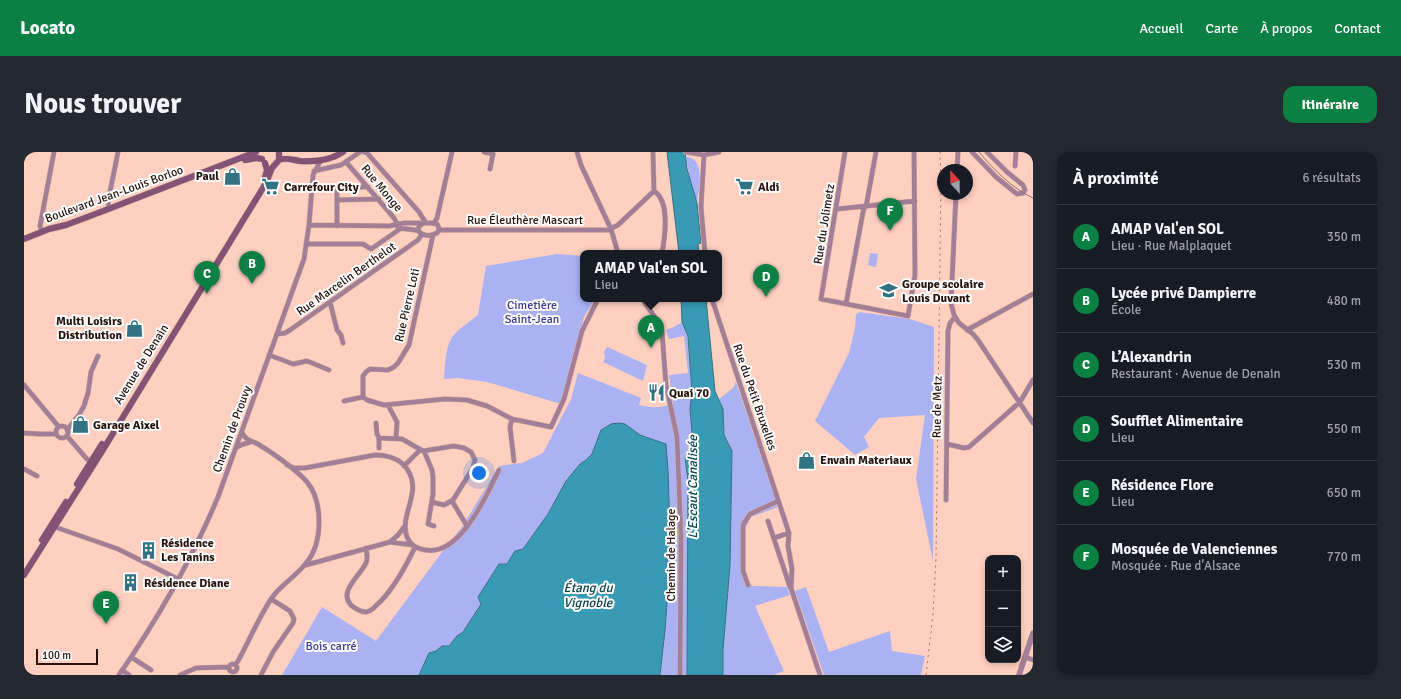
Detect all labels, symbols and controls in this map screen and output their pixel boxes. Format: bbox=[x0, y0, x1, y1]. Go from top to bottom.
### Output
text: Locato bbox=[20, 16, 75, 40]
text: Accueil bbox=[1139, 20, 1184, 37]
text: Carte bbox=[1206, 20, 1238, 37]
text: À propos bbox=[1260, 20, 1312, 37]
text: Contact bbox=[1334, 20, 1381, 37]
button: Itinéraire bbox=[1283, 86, 1377, 123]
text: Nous trouver bbox=[24, 87, 181, 121]
street label: Boulevard Jean-Louis Borloo bbox=[43, 162, 185, 226]
street label: Rue Monge bbox=[358, 162, 406, 215]
north arrow bbox=[937, 164, 973, 200]
shop icon: Paul bbox=[222, 166, 242, 186]
text: À proximité bbox=[1073, 168, 1159, 189]
place label: Paul bbox=[196, 169, 219, 184]
text: 6 résultats bbox=[1302, 170, 1361, 186]
supermarket icon: Carrefour City bbox=[261, 177, 281, 197]
supermarket icon: Aldi bbox=[735, 177, 755, 197]
place label: Carrefour City bbox=[284, 180, 359, 195]
place label: Aldi bbox=[758, 180, 779, 195]
street label: Rue du Jolimetz bbox=[811, 183, 838, 265]
pin: F bbox=[877, 198, 903, 231]
street label: Rue Éleuthère Mascart bbox=[467, 213, 583, 228]
text: AMAP Val'en SOL bbox=[1111, 220, 1224, 238]
text: A bbox=[1082, 229, 1090, 245]
text: 350 m bbox=[1327, 229, 1361, 245]
text: Lieu · Rue Malplaquet bbox=[1111, 238, 1232, 254]
street label: Rue Marcelin Berthelot bbox=[294, 239, 399, 319]
popup bbox=[580, 250, 722, 302]
pin: B bbox=[239, 251, 265, 284]
text: AMAP Val'en SOL bbox=[595, 259, 707, 277]
pin: C bbox=[194, 261, 220, 294]
pin: D bbox=[753, 264, 779, 297]
street label: Rue Pierre Loti bbox=[392, 267, 423, 343]
text: Lieu bbox=[595, 277, 618, 293]
place label: Groupe scolaire Louis Duvant bbox=[902, 277, 984, 306]
school or university icon: Groupe scolaire Louis Duvant bbox=[879, 281, 899, 301]
text: Lycée privé Dampierre bbox=[1111, 284, 1256, 302]
text: B bbox=[1082, 293, 1090, 309]
text: 480 m bbox=[1327, 293, 1361, 309]
park label: Cimetière Saint-Jean bbox=[505, 298, 559, 327]
text: École bbox=[1111, 302, 1141, 318]
place label: Multi Loisirs Distribution bbox=[56, 314, 123, 343]
pin: A bbox=[638, 315, 664, 348]
shop icon: Multi Loisirs Distribution bbox=[125, 318, 145, 338]
street label: Avenue de Denain bbox=[111, 322, 172, 407]
street label: Rue du Petit Bruxelles bbox=[729, 342, 780, 453]
text: L’Alexandrin bbox=[1111, 348, 1192, 366]
text: C bbox=[1082, 357, 1090, 373]
text: 530 m bbox=[1327, 357, 1361, 373]
text: Restaurant · Avenue de Denain bbox=[1111, 366, 1281, 382]
street label: Rue de Metz bbox=[929, 376, 946, 438]
street label: Chemin de Prouvy bbox=[210, 383, 255, 475]
restaurant icon: Quai 70 bbox=[646, 383, 666, 403]
place label: Quai 70 bbox=[669, 386, 710, 401]
text: Soufflet Alimentaire bbox=[1111, 412, 1243, 430]
shop icon: Garage Aixel bbox=[70, 415, 90, 435]
place label: Garage Aixel bbox=[93, 418, 160, 433]
text: D bbox=[1082, 421, 1090, 437]
text: 550 m bbox=[1327, 421, 1361, 437]
text: Lieu bbox=[1111, 430, 1135, 446]
water label: L'Escaut Canalisée bbox=[685, 434, 701, 539]
shop icon: Envain Materiaux bbox=[797, 450, 817, 470]
place label: Envain Materiaux bbox=[820, 453, 912, 468]
your location bbox=[469, 463, 489, 483]
text: Résidence Flore bbox=[1111, 476, 1214, 494]
text: E bbox=[1082, 485, 1090, 501]
text: 650 m bbox=[1327, 485, 1361, 501]
text: Lieu bbox=[1111, 494, 1135, 510]
street label: Chemin de Halage bbox=[664, 509, 679, 601]
place label: Résidence Les Tanins bbox=[161, 536, 215, 565]
building icon: Résidence Les Tanins bbox=[138, 540, 158, 560]
text: Mosquée de Valenciennes bbox=[1111, 540, 1277, 558]
text: F bbox=[1083, 549, 1089, 565]
text: 770 m bbox=[1327, 549, 1361, 565]
map controls bbox=[985, 555, 1021, 663]
button: + bbox=[985, 555, 1021, 591]
text: Mosquée · Rue d'Alsace bbox=[1111, 558, 1241, 574]
building icon: Résidence Diane bbox=[121, 573, 141, 593]
place label: Résidence Diane bbox=[144, 576, 230, 591]
water label: Étang du Vignoble bbox=[563, 580, 614, 611]
pin: E bbox=[93, 591, 119, 624]
button: − bbox=[985, 591, 1021, 627]
button: layers bbox=[985, 627, 1021, 663]
park label: Bois carré bbox=[306, 639, 357, 654]
scale bar bbox=[36, 647, 98, 666]
text: 100 m bbox=[42, 649, 71, 662]

